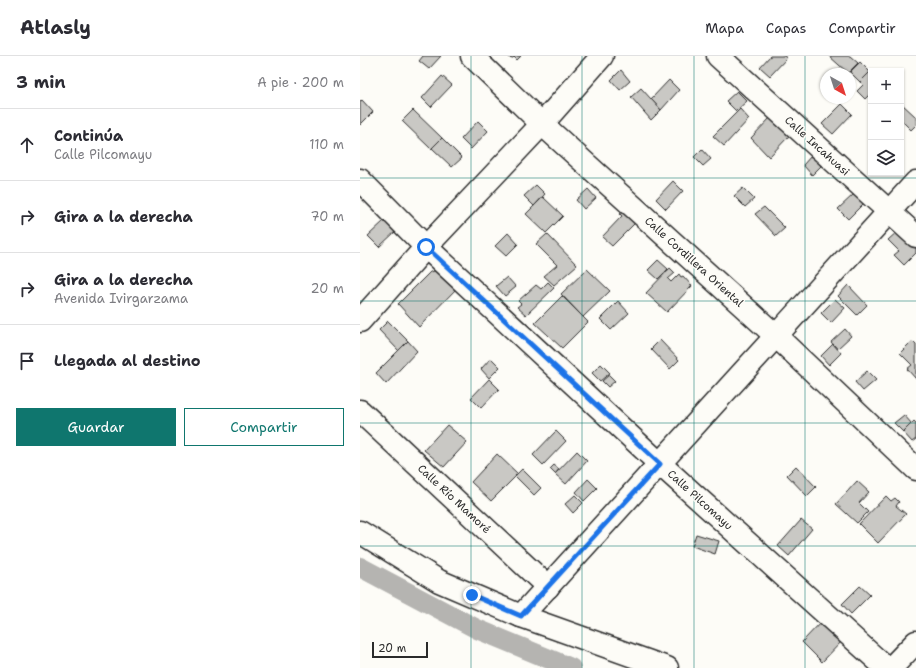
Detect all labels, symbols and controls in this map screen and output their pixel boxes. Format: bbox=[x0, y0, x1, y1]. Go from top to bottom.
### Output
text: Atlasly bbox=[20, 15, 91, 40]
text: Mapa bbox=[705, 19, 744, 37]
text: Capas bbox=[766, 19, 807, 37]
text: Compartir bbox=[829, 19, 896, 37]
north arrow bbox=[820, 68, 856, 104]
map controls bbox=[868, 68, 904, 176]
button: + bbox=[868, 68, 904, 104]
text: 3 min bbox=[16, 71, 66, 93]
text: A pie · 200 m bbox=[257, 74, 344, 91]
button: − bbox=[868, 104, 904, 140]
street label: Calle Incahuasi bbox=[781, 113, 853, 179]
text: Continúa bbox=[54, 126, 123, 146]
icon: ahead bbox=[16, 134, 38, 156]
text: 110 m bbox=[309, 136, 344, 153]
button: layers bbox=[868, 140, 904, 176]
text: Calle Pilcomayu bbox=[54, 146, 152, 163]
icon: right bbox=[16, 206, 38, 228]
text: Gira a la derecha bbox=[54, 207, 193, 227]
text: 70 m bbox=[310, 208, 344, 225]
street label: Calle Cordillera Oriental bbox=[641, 214, 747, 311]
route start bbox=[417, 238, 435, 256]
text: Gira a la derecha bbox=[54, 270, 193, 290]
icon: right bbox=[16, 278, 38, 300]
text: 20 m bbox=[311, 280, 344, 297]
text: Avenida Ivirgarzama bbox=[54, 290, 188, 307]
icon: arrive bbox=[16, 350, 38, 372]
text: Llegada al destino bbox=[54, 351, 201, 371]
button: Guardar bbox=[16, 408, 176, 446]
button: Compartir bbox=[184, 408, 344, 446]
street label: Calle Río Mamoré bbox=[414, 461, 494, 537]
street label: Calle Pilcomayu bbox=[664, 467, 736, 533]
route end bbox=[463, 586, 481, 604]
scale bar bbox=[372, 640, 428, 659]
text: 20 m bbox=[378, 641, 406, 656]

